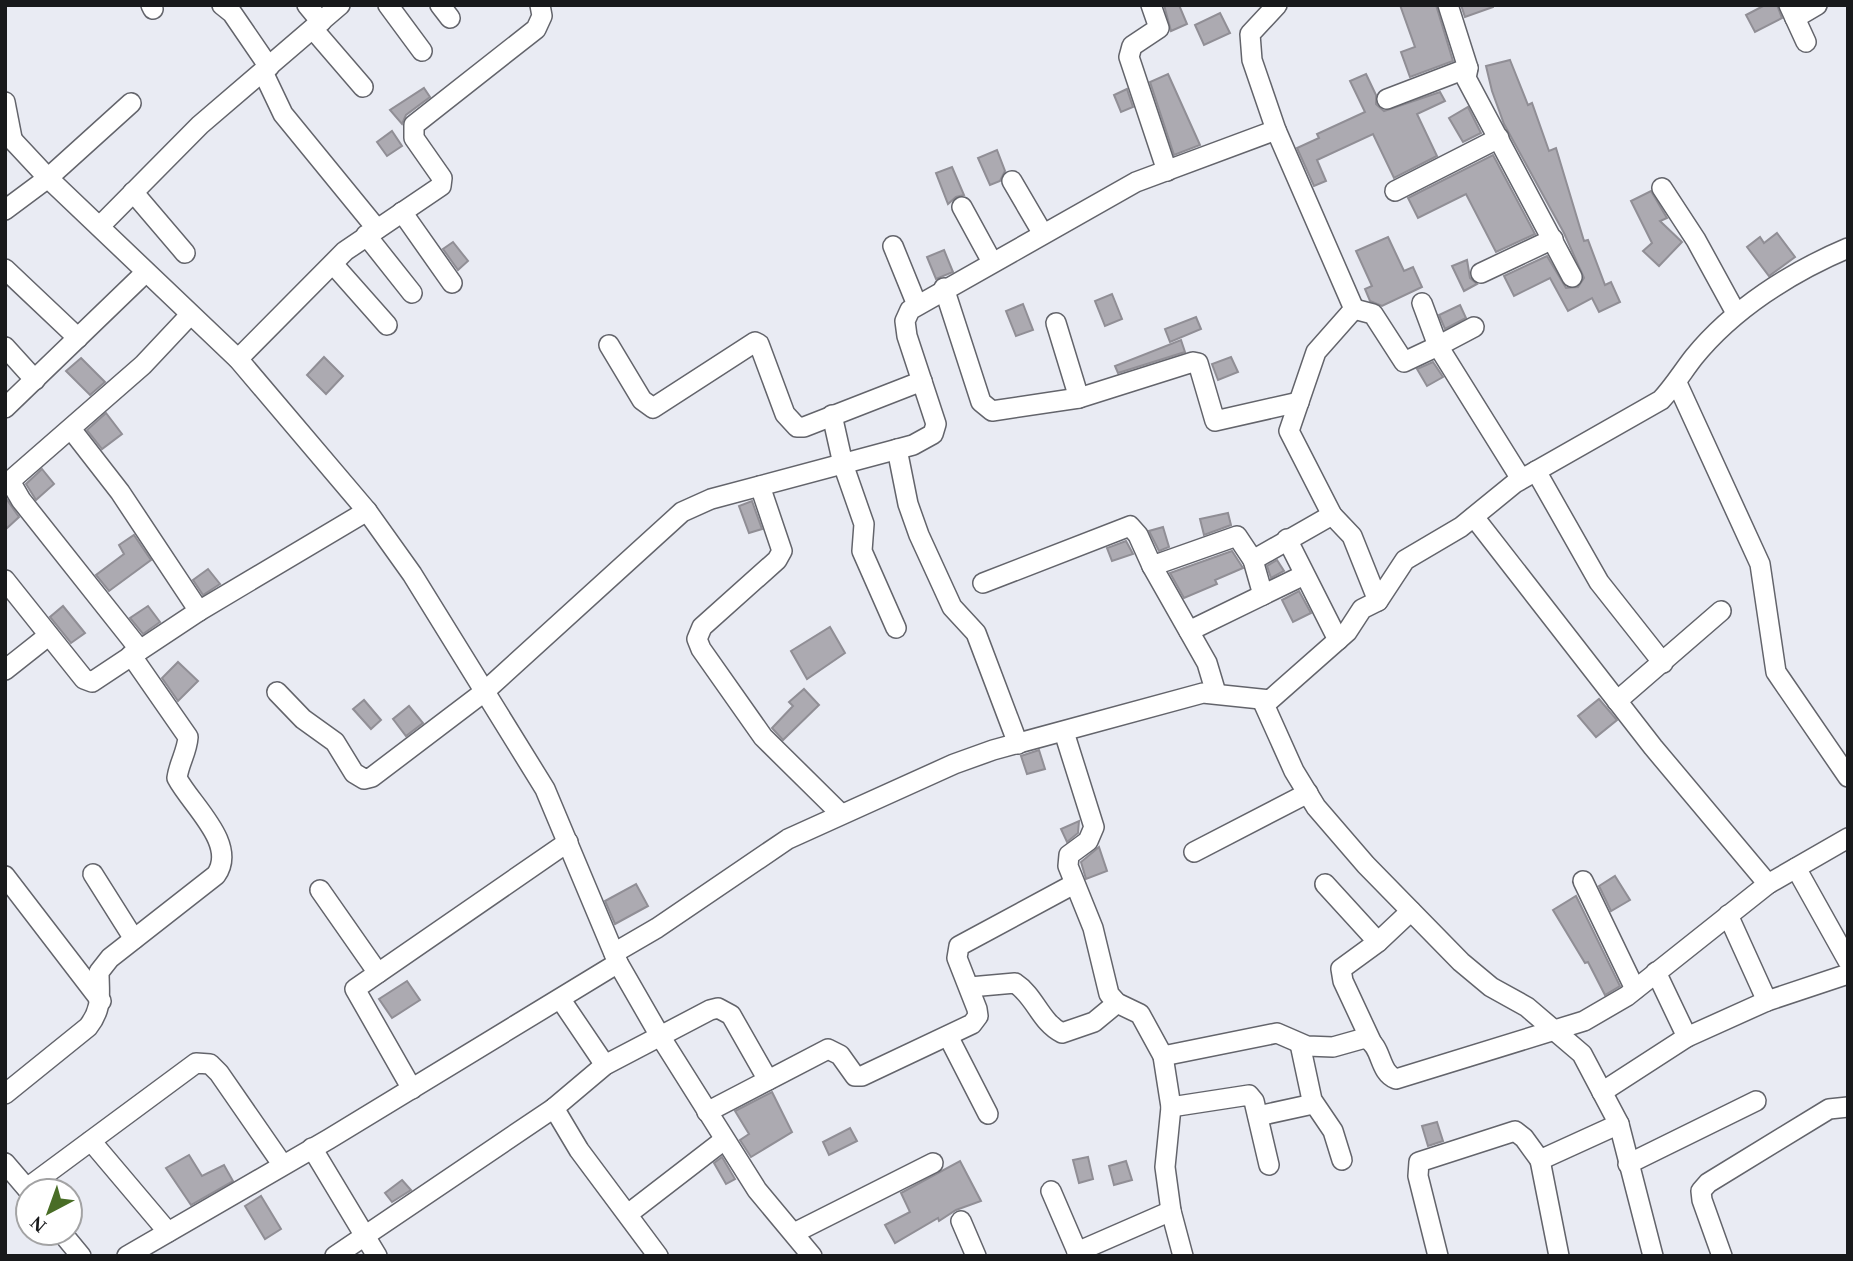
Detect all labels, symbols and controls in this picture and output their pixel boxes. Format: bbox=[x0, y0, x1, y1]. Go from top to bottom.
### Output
north arrow bbox=[14, 1177, 84, 1247]
text: N bbox=[26, 1212, 50, 1237]

